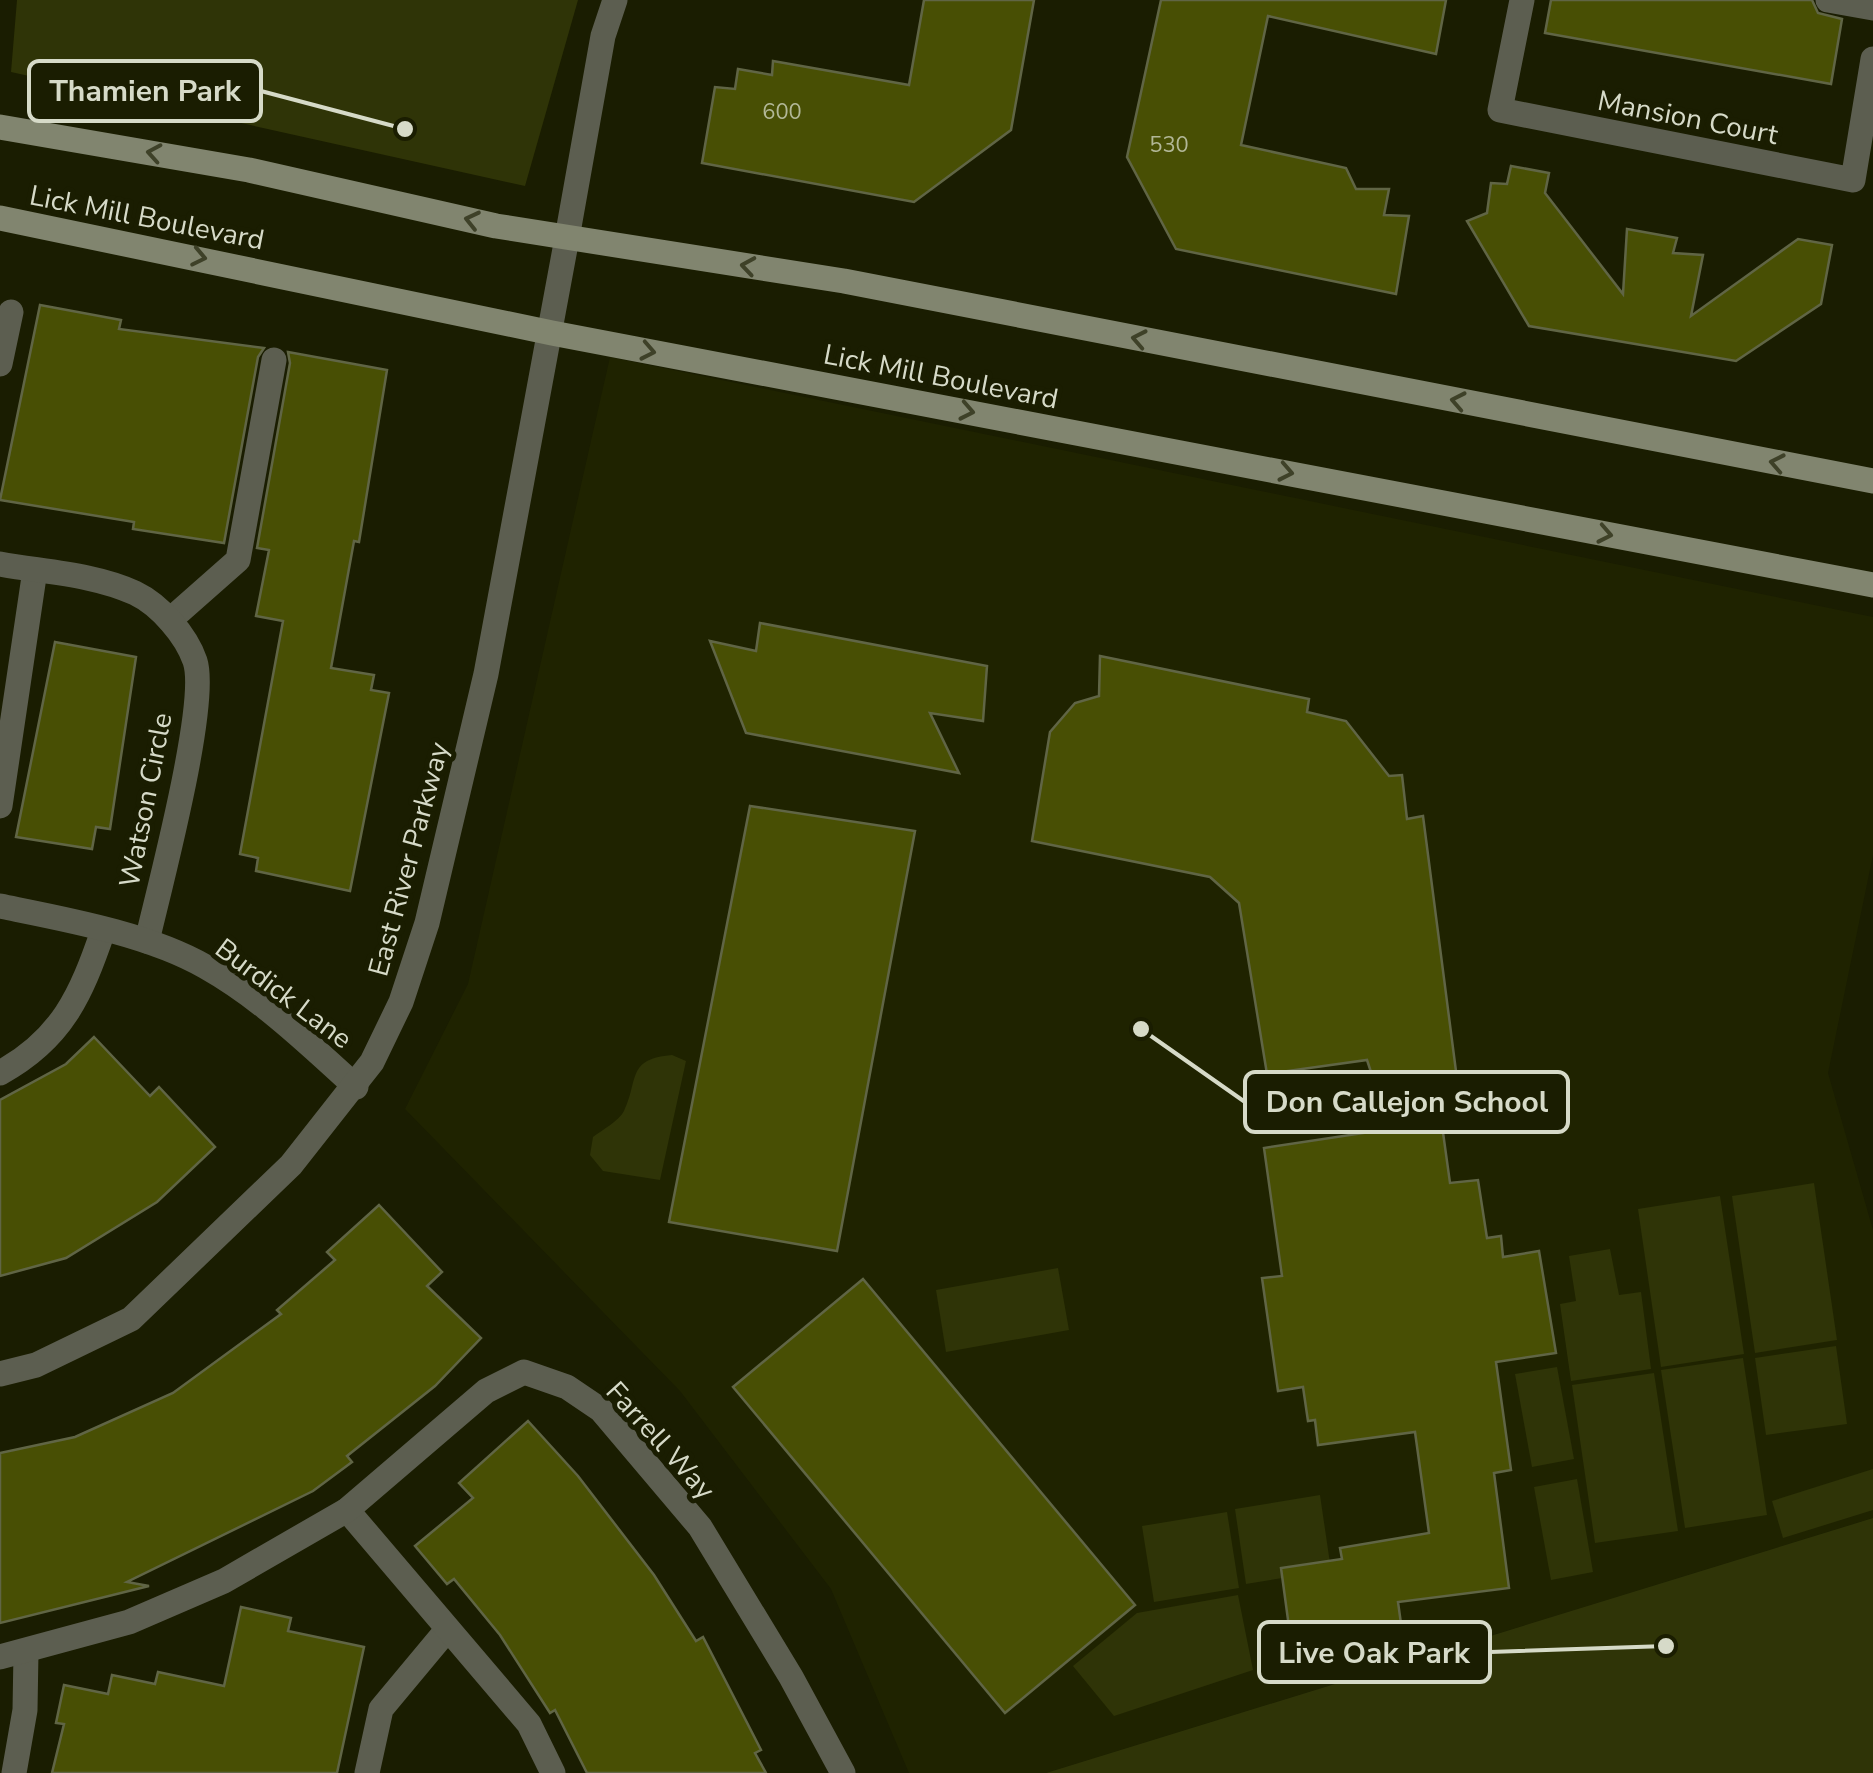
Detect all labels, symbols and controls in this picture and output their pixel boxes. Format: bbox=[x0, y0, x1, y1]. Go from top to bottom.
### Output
callout: Thamien Park bbox=[29, 61, 261, 121]
text: Thamien Park bbox=[49, 71, 242, 112]
street label: Mansion Court bbox=[1594, 82, 1781, 154]
house number: 600 bbox=[762, 97, 802, 127]
house number: 530 bbox=[1149, 130, 1189, 160]
one-way arrow bbox=[145, 143, 162, 164]
street label: Lick Mill Boulevard bbox=[26, 177, 267, 259]
one-way arrow bbox=[464, 211, 481, 232]
one-way arrow bbox=[190, 245, 207, 266]
one-way arrow bbox=[739, 257, 756, 278]
one-way arrow bbox=[1131, 329, 1148, 350]
street label: Lick Mill Boulevard bbox=[820, 336, 1061, 418]
one-way arrow bbox=[639, 339, 656, 360]
one-way arrow bbox=[1450, 391, 1466, 412]
one-way arrow bbox=[959, 400, 975, 421]
one-way arrow bbox=[1769, 453, 1785, 474]
one-way arrow bbox=[1278, 461, 1294, 482]
one-way arrow bbox=[1597, 522, 1614, 543]
street label: Watson Circle bbox=[110, 710, 182, 891]
street label: East River Parkway bbox=[359, 738, 459, 980]
street label: Burdick Lane bbox=[207, 930, 360, 1058]
callout: Don Callejon School bbox=[1245, 1072, 1568, 1132]
text: Don Callejon School bbox=[1266, 1082, 1549, 1123]
street label: Farrell Way bbox=[597, 1374, 724, 1508]
callout: Live Oak Park bbox=[1259, 1622, 1490, 1682]
text: Live Oak Park bbox=[1278, 1633, 1471, 1674]

